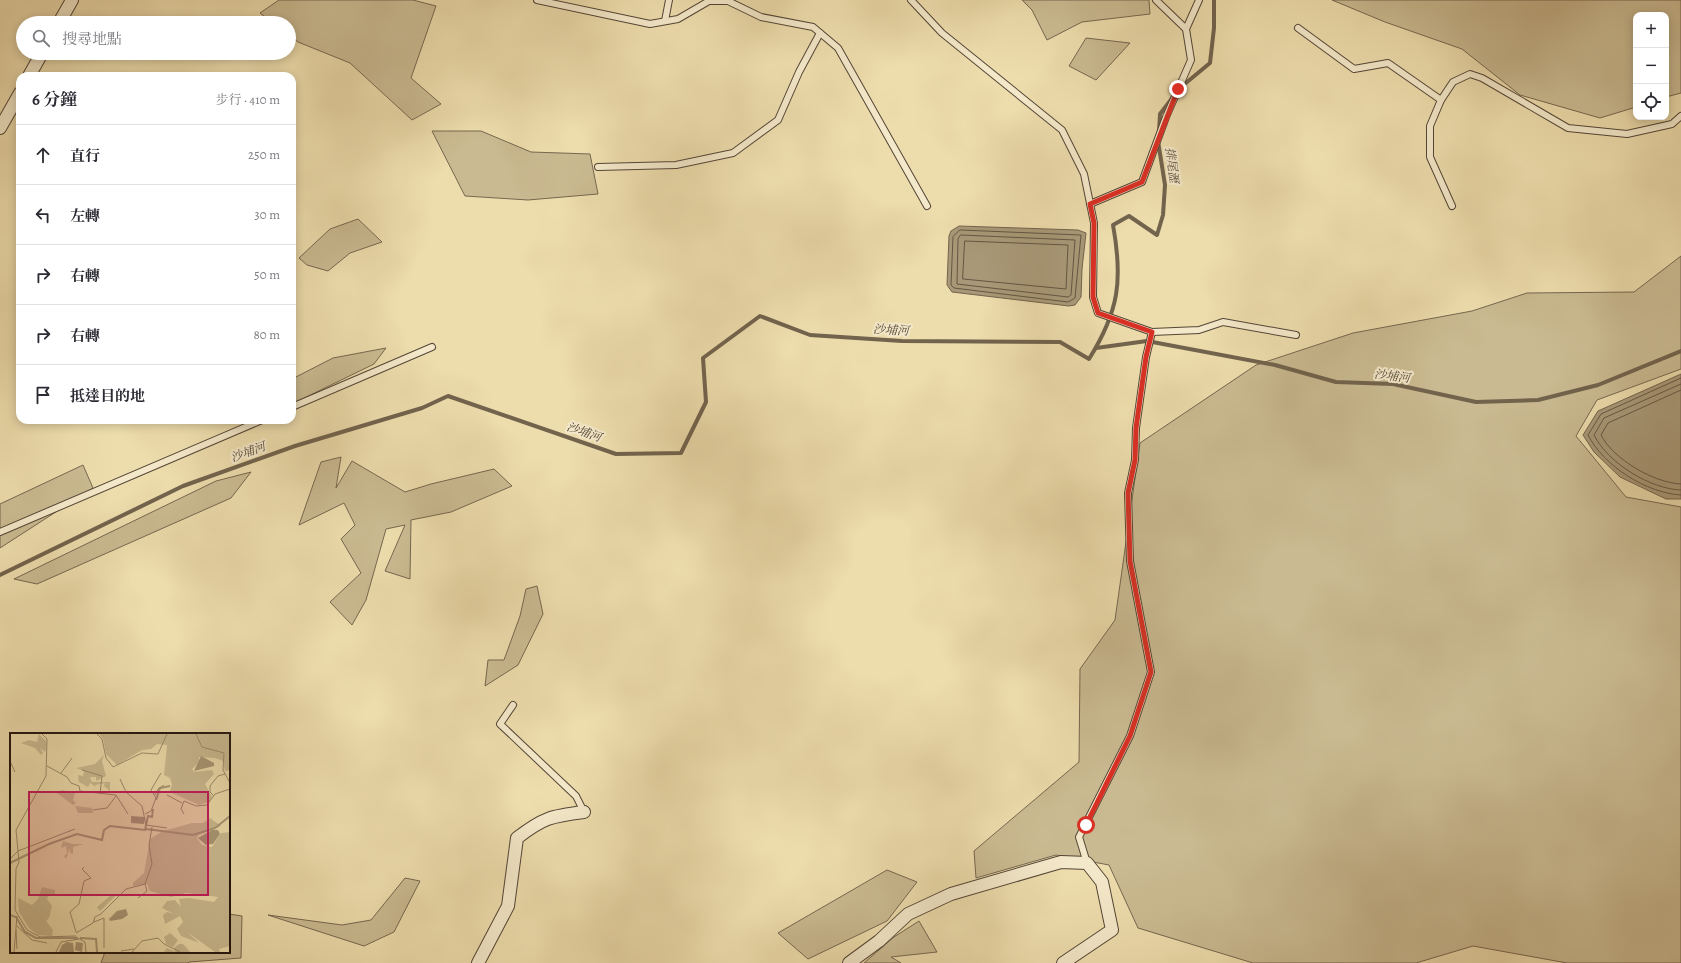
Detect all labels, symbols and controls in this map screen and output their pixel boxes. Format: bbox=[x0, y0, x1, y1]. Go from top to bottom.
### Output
map controls bbox=[1633, 12, 1669, 120]
button: + bbox=[1633, 12, 1669, 48]
search box bbox=[16, 16, 296, 60]
icon: search bbox=[30, 27, 52, 49]
text: 搜尋地點 bbox=[62, 29, 122, 49]
button: − bbox=[1633, 48, 1669, 84]
route end bbox=[1169, 80, 1187, 98]
button: locate bbox=[1633, 84, 1669, 120]
text: 6 分鐘 bbox=[32, 88, 77, 111]
text: 步行 · 410 m bbox=[216, 91, 280, 108]
icon: ahead bbox=[32, 144, 54, 166]
text: 直行 bbox=[70, 146, 100, 166]
text: 250 m bbox=[248, 146, 280, 163]
water label: 排尾瀝 bbox=[1162, 146, 1183, 186]
icon: left bbox=[32, 204, 54, 226]
text: 左轉 bbox=[70, 206, 100, 226]
text: 30 m bbox=[254, 206, 280, 223]
icon: right bbox=[32, 264, 54, 286]
text: 右轉 bbox=[70, 266, 100, 286]
text: 50 m bbox=[254, 266, 280, 283]
water label: 沙埔河 bbox=[873, 321, 911, 339]
icon: right bbox=[32, 324, 54, 346]
text: 右轉 bbox=[70, 326, 100, 346]
text: 80 m bbox=[253, 326, 280, 343]
water label: 沙埔河 bbox=[1373, 366, 1413, 386]
icon: arrive bbox=[32, 384, 54, 406]
text: 抵達目的地 bbox=[70, 386, 145, 406]
water label: 沙埔河 bbox=[564, 419, 606, 446]
water label: 沙埔河 bbox=[228, 438, 270, 466]
inset map bbox=[10, 733, 230, 953]
route start bbox=[1077, 816, 1095, 834]

